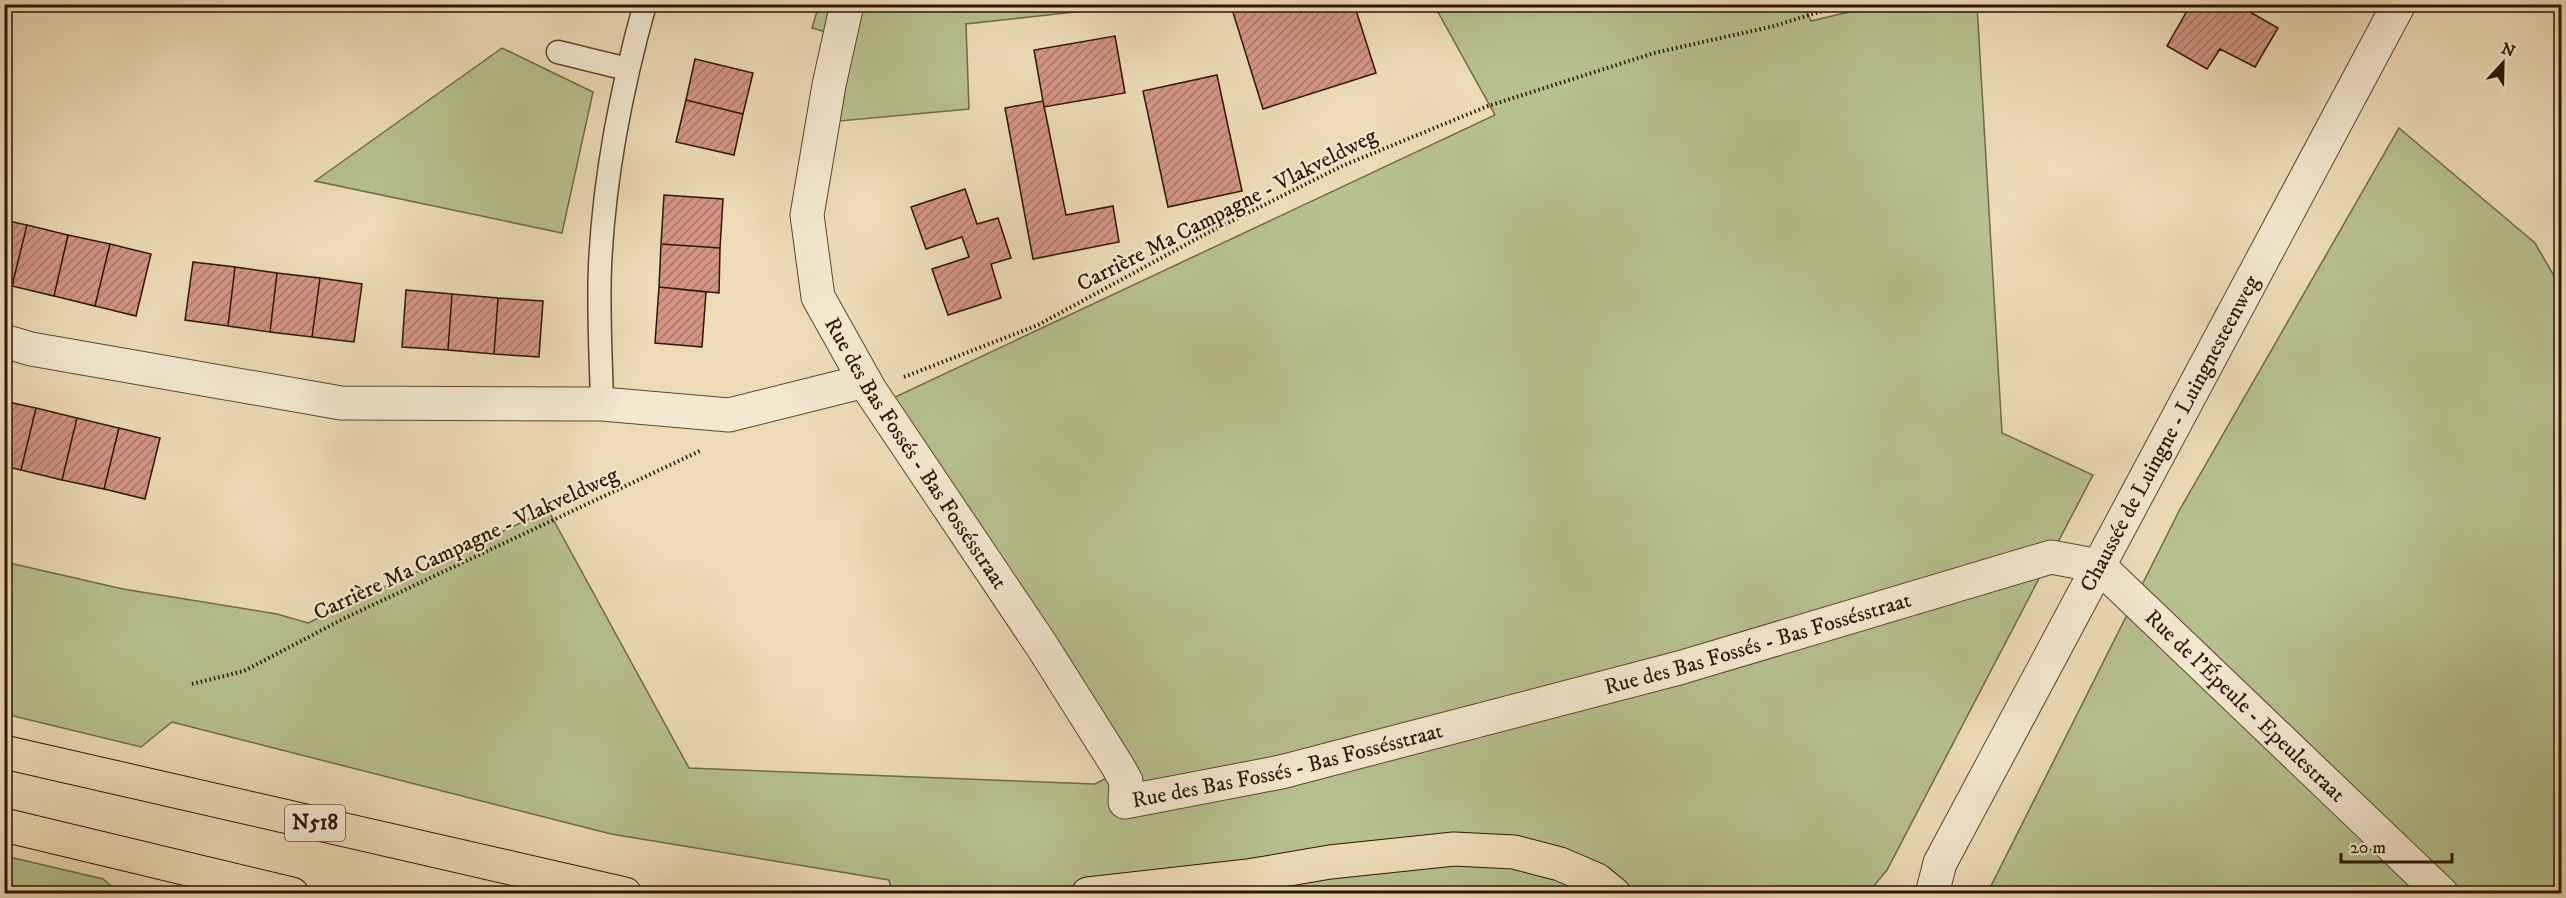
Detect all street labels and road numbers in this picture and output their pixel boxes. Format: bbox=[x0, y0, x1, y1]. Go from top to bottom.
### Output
street label: Carrière Ma Campagne - Vlakveldweg bbox=[1072, 122, 1382, 298]
street label: Chaussée de Luingne - Luingnesteenweg bbox=[2074, 270, 2265, 596]
street label: Rue des Bas Fossés - Bas Fossésstraat bbox=[819, 313, 1013, 594]
street label: Carrière Ma Campagne - Vlakveldweg bbox=[309, 461, 623, 627]
street label: Rue des Bas Fossés - Bas Fossésstraat bbox=[1601, 586, 1914, 700]
street label: Rue de l'Épeule - Epeulestraat bbox=[2139, 604, 2351, 808]
street label: Rue des Bas Fossés - Bas Fossésstraat bbox=[1130, 717, 1446, 814]
road number: N518 bbox=[285, 805, 345, 841]

